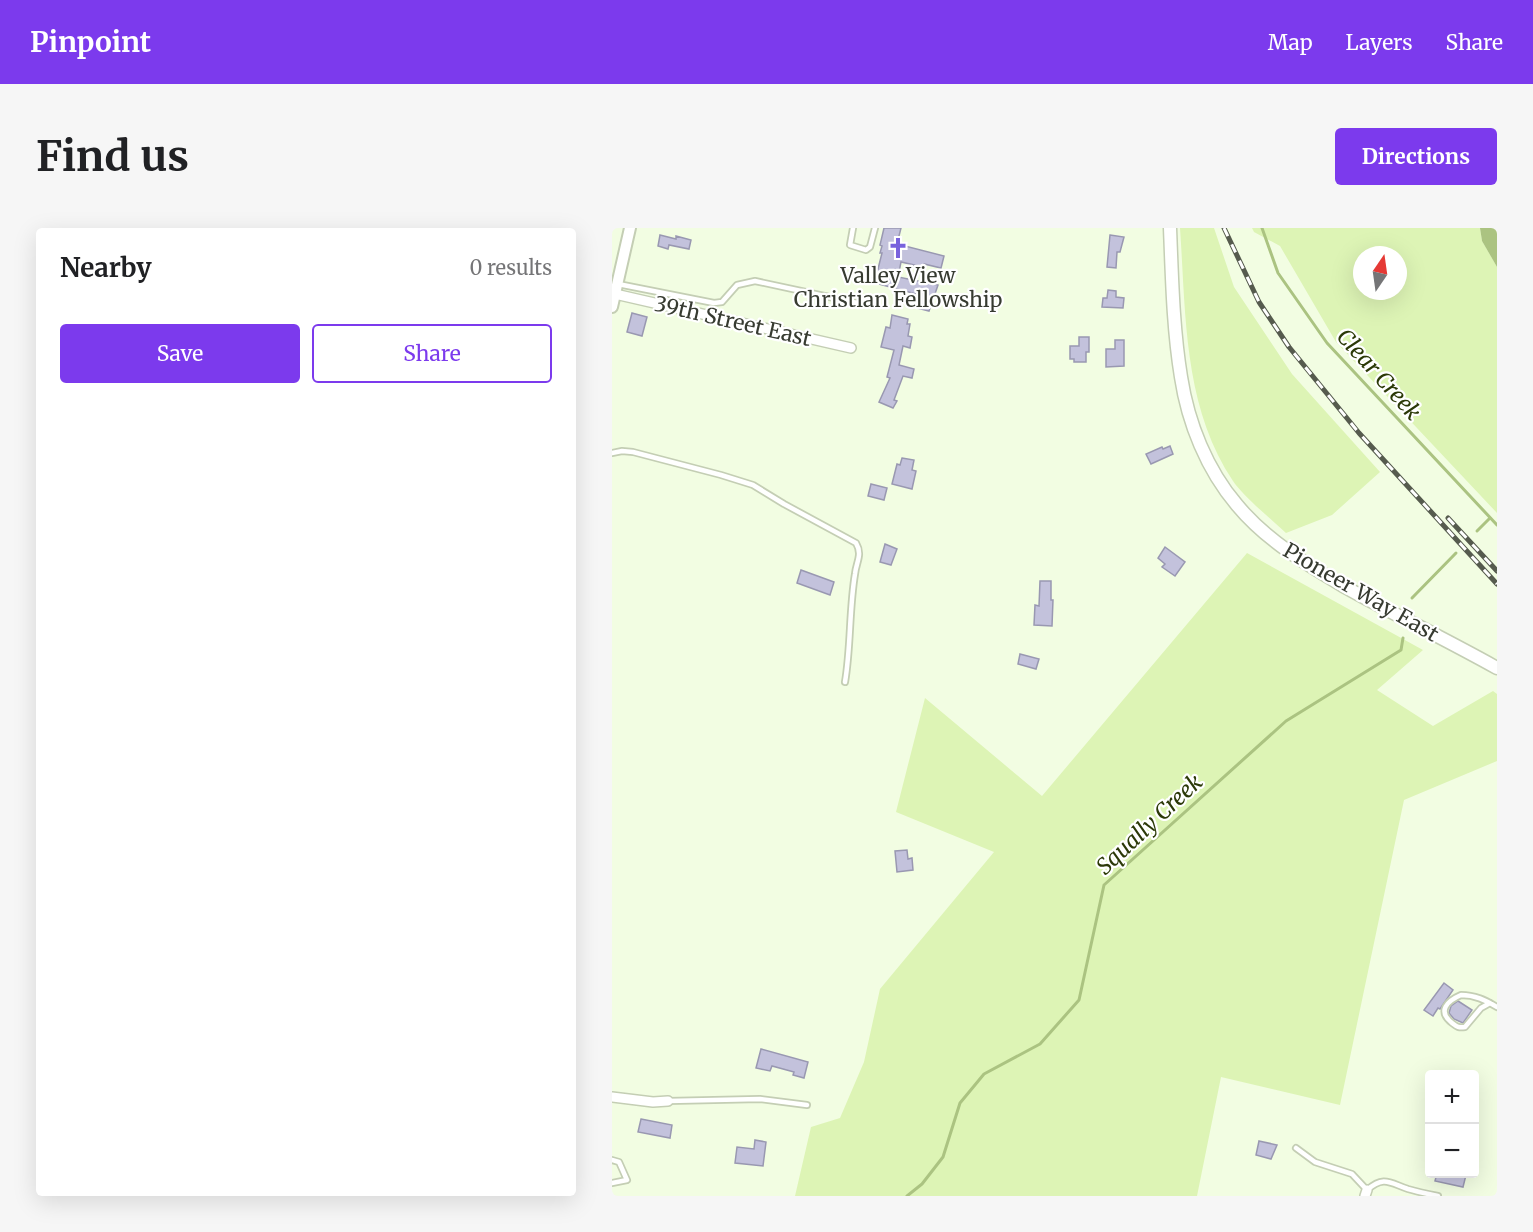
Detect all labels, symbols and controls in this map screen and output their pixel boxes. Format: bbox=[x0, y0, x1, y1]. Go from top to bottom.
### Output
text: Pinpoint bbox=[30, 24, 151, 60]
text: Map bbox=[1268, 29, 1313, 56]
text: Layers bbox=[1346, 29, 1413, 56]
text: Share bbox=[1446, 29, 1503, 56]
button: Directions bbox=[1335, 128, 1497, 185]
text: Find us bbox=[36, 130, 189, 182]
church icon: Valley View Christian Fellowship bbox=[886, 236, 910, 260]
north arrow bbox=[1353, 246, 1407, 300]
text: Nearby bbox=[60, 251, 152, 284]
text: 0 results bbox=[469, 255, 552, 280]
place label: Valley View Christian Fellowship bbox=[794, 262, 1002, 313]
street label: 39th Street East bbox=[652, 290, 814, 352]
water label: Clear Creek bbox=[1331, 323, 1427, 425]
button: Save bbox=[60, 324, 300, 383]
button: Share bbox=[312, 324, 552, 383]
street label: Pioneer Way East bbox=[1278, 537, 1444, 647]
water label: Squally Creek bbox=[1090, 768, 1208, 880]
map controls bbox=[1425, 1070, 1479, 1178]
button: + bbox=[1425, 1070, 1479, 1124]
button: − bbox=[1425, 1124, 1479, 1178]

